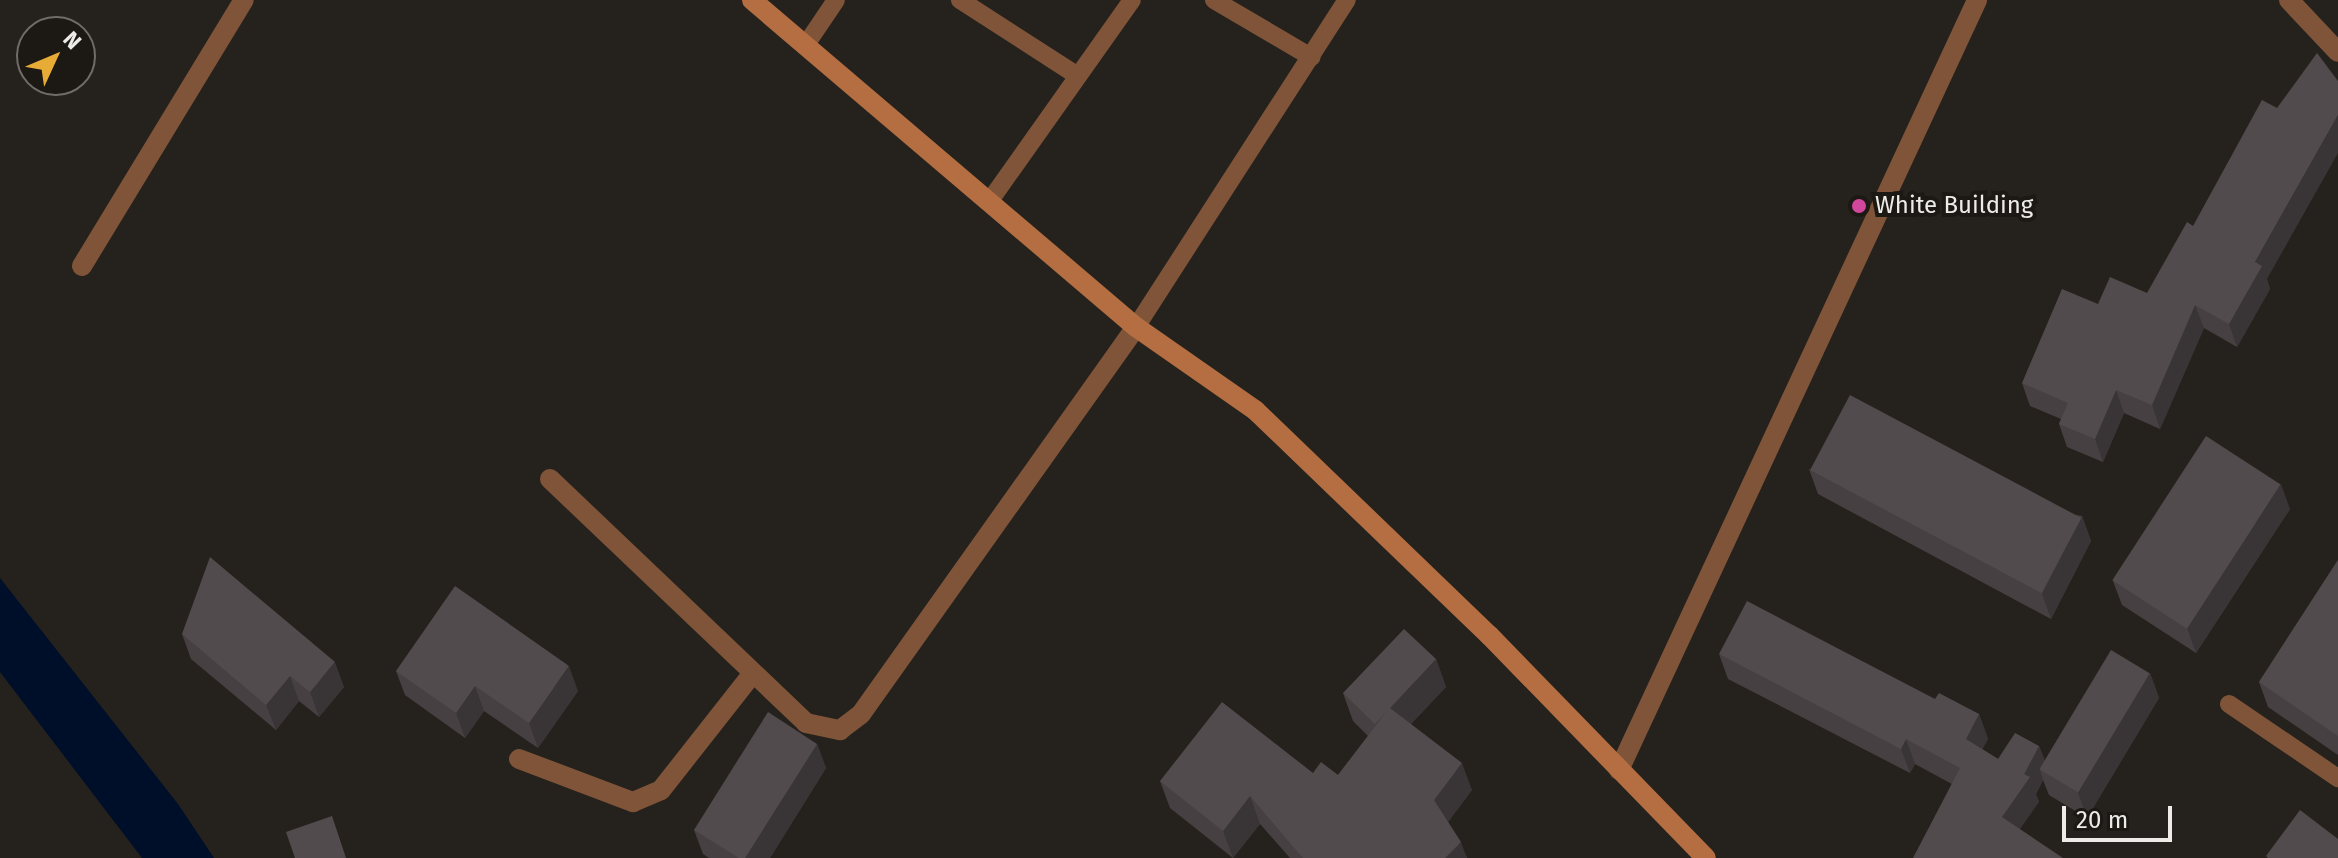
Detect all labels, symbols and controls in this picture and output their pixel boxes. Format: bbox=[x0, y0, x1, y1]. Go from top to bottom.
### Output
north arrow bbox=[16, 16, 96, 96]
text: N bbox=[57, 26, 87, 55]
place label: White Building bbox=[1875, 192, 2033, 220]
marker: White Building bbox=[1850, 197, 1868, 215]
scale bar bbox=[2066, 790, 2176, 840]
text: 20 m bbox=[2076, 806, 2128, 834]

